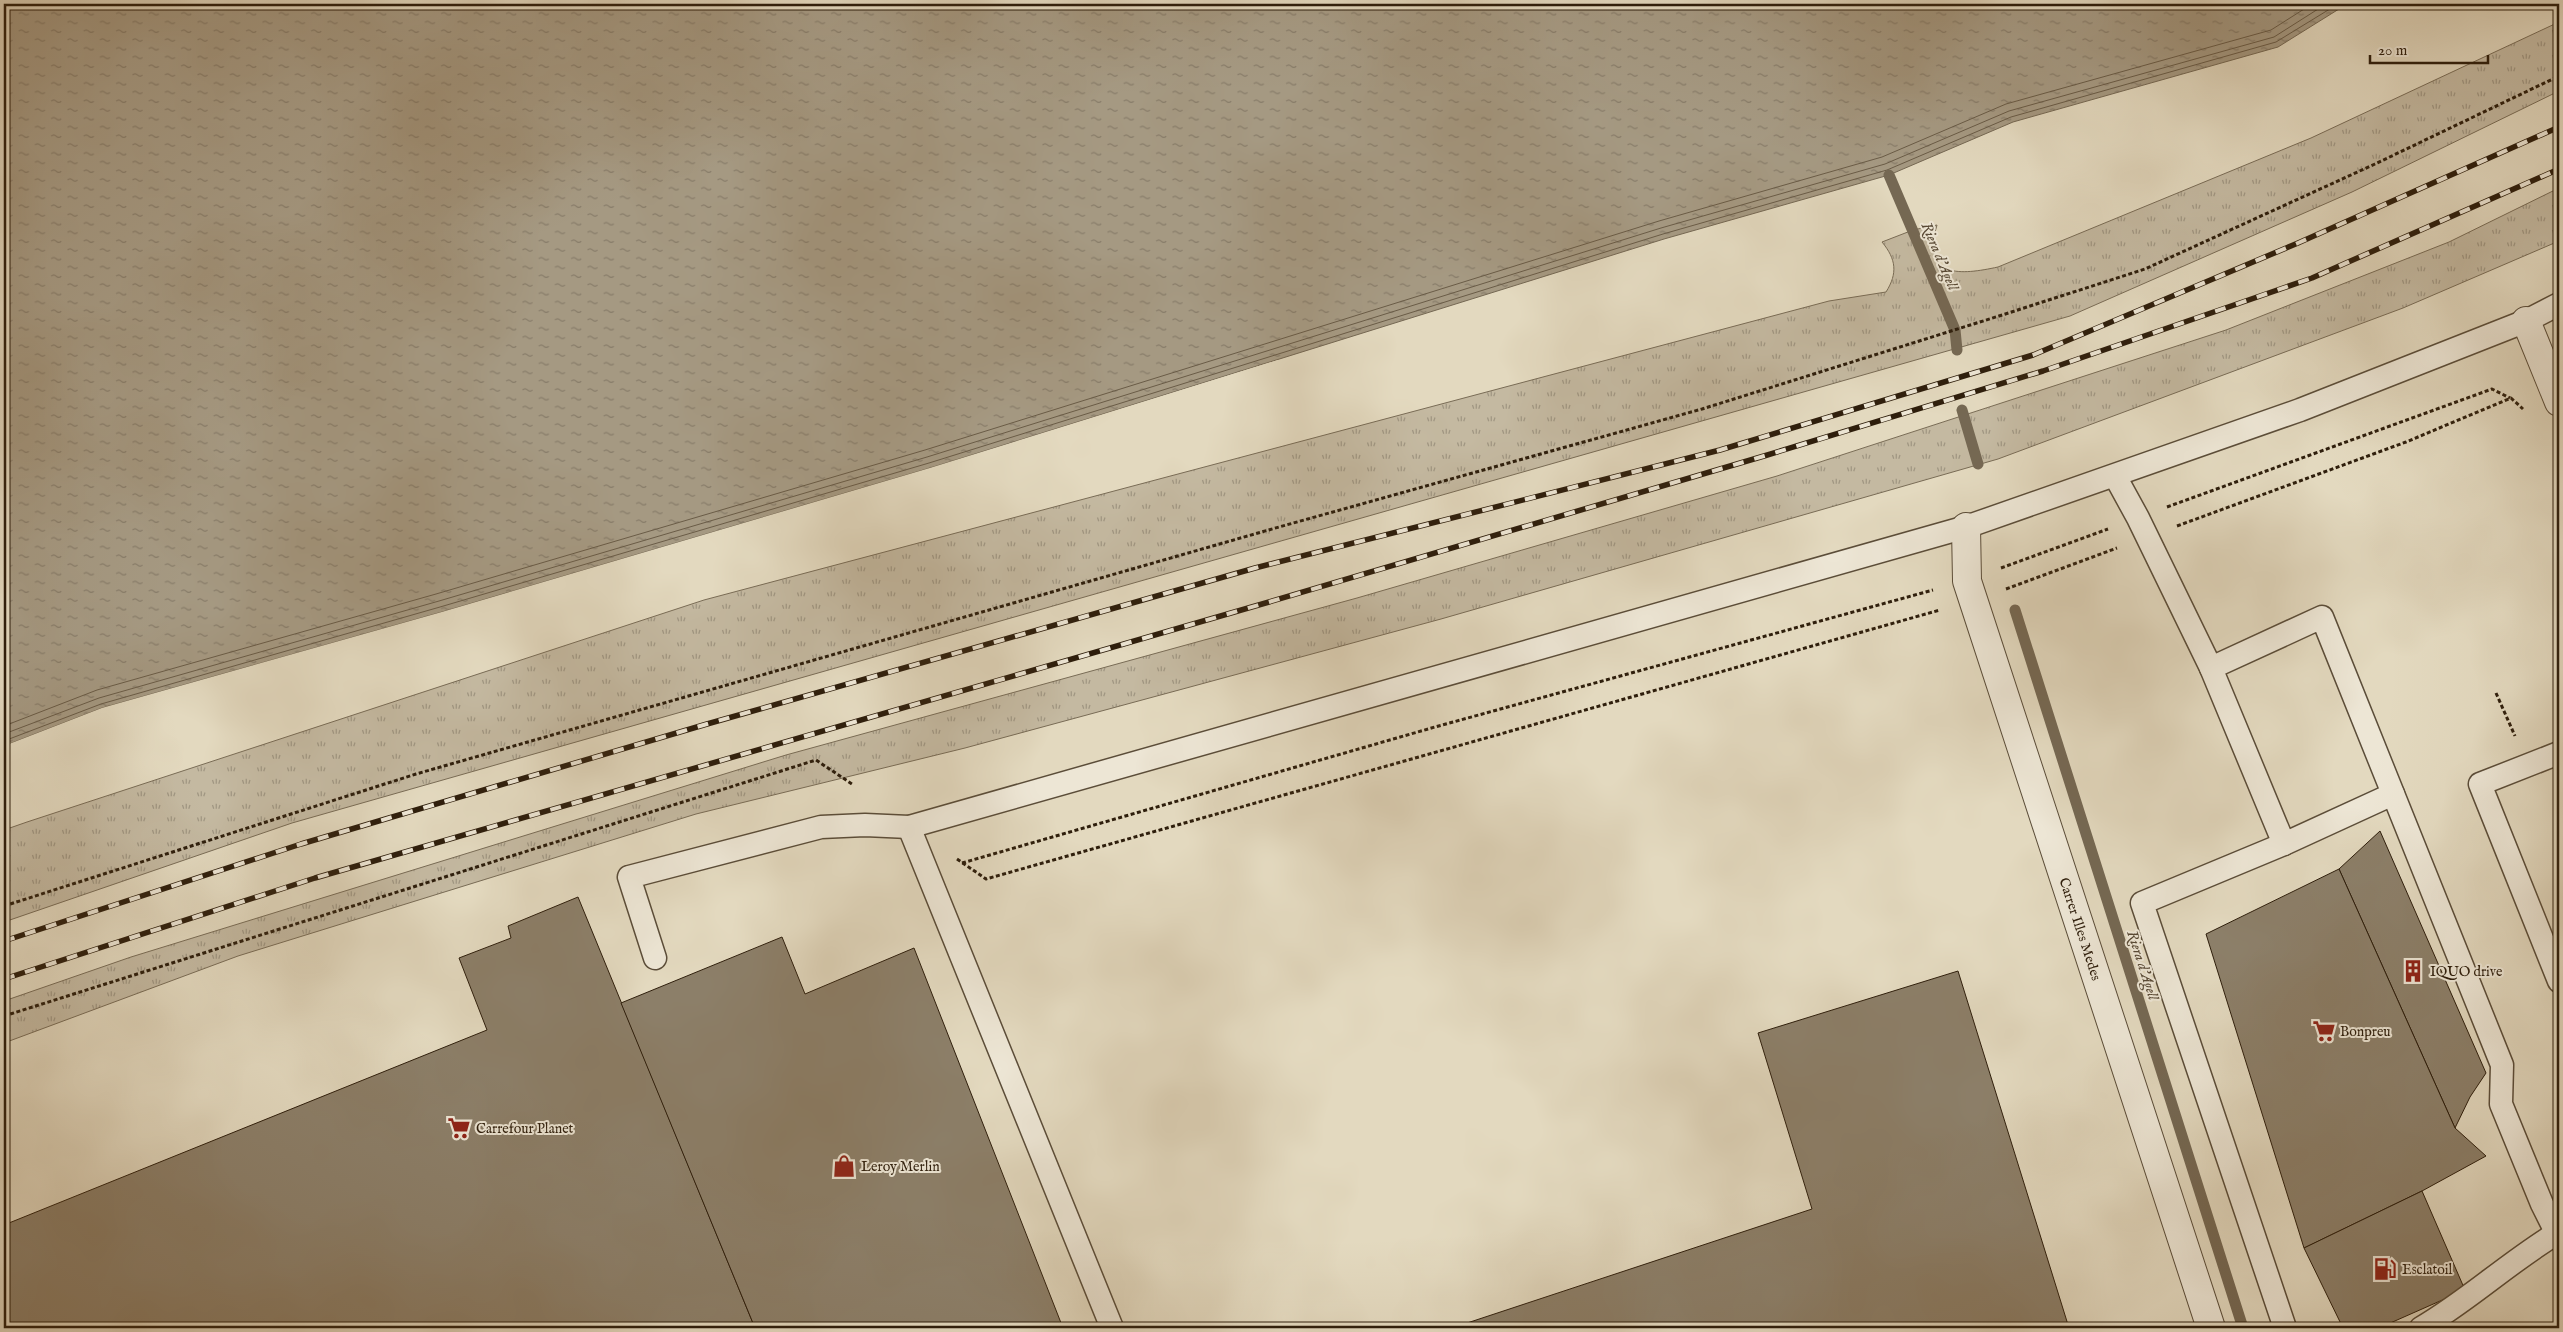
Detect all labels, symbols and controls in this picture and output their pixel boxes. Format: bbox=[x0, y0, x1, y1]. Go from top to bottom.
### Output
scale bar bbox=[2370, 32, 2488, 64]
text: 20 m bbox=[2378, 41, 2408, 60]
water label: Riera d'Agell bbox=[1916, 219, 1963, 295]
street label: Carrer Illes Medes bbox=[2054, 875, 2105, 983]
water label: Riera d'Agell bbox=[2121, 928, 2163, 1004]
building icon: IQUO drive bbox=[2400, 958, 2426, 984]
place label: IQUO drive bbox=[2430, 963, 2503, 981]
supermarket icon: Bonpreu bbox=[2311, 1018, 2337, 1044]
place label: Bonpreu bbox=[2340, 1023, 2391, 1041]
supermarket icon: Carrefour Planet bbox=[446, 1115, 472, 1141]
place label: Carrefour Planet bbox=[476, 1120, 574, 1138]
shop icon: Leroy Merlin bbox=[831, 1153, 857, 1179]
place label: Leroy Merlin bbox=[861, 1158, 940, 1176]
fuel station icon: Esclatoil bbox=[2372, 1256, 2398, 1282]
place label: Esclatoil bbox=[2402, 1261, 2453, 1279]

